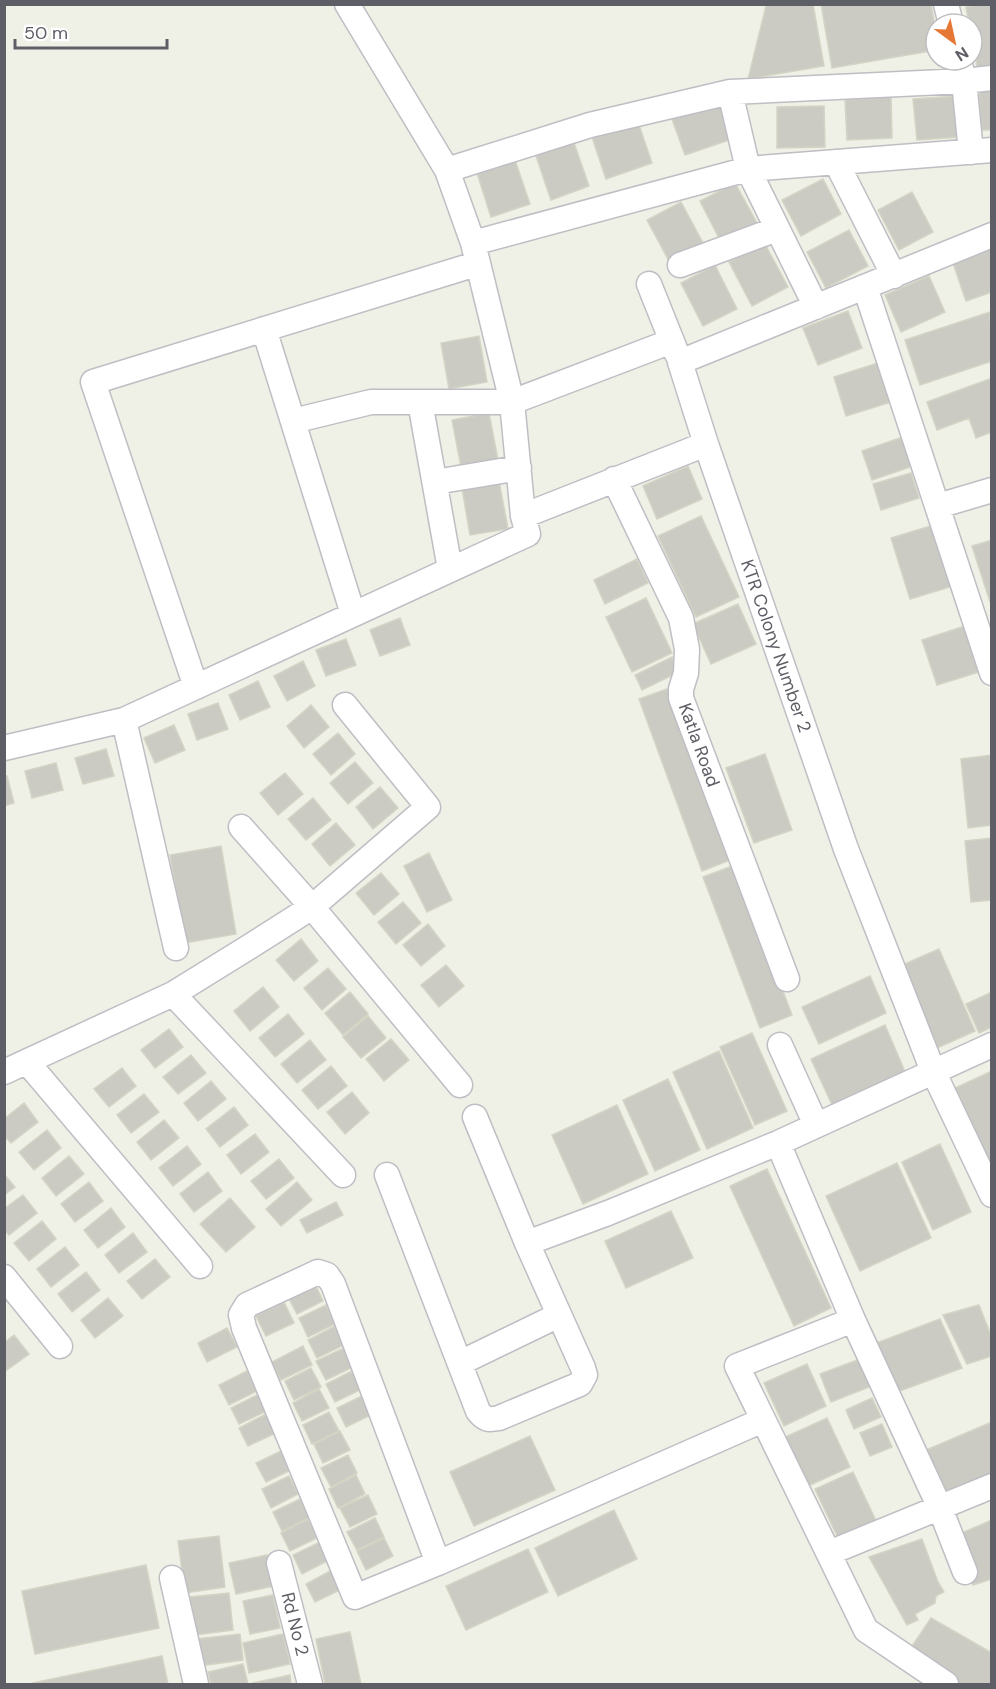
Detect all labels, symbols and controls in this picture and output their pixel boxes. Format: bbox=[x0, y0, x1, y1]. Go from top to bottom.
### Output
scale bar bbox=[15, 12, 166, 50]
north arrow bbox=[924, 12, 984, 72]
text: 50 m bbox=[24, 21, 68, 45]
text: N bbox=[951, 42, 973, 66]
street label: KTR Colony Number 2 bbox=[735, 556, 817, 736]
street label: Katla Road bbox=[673, 700, 725, 790]
street label: Rd No 2 bbox=[276, 1590, 314, 1658]

